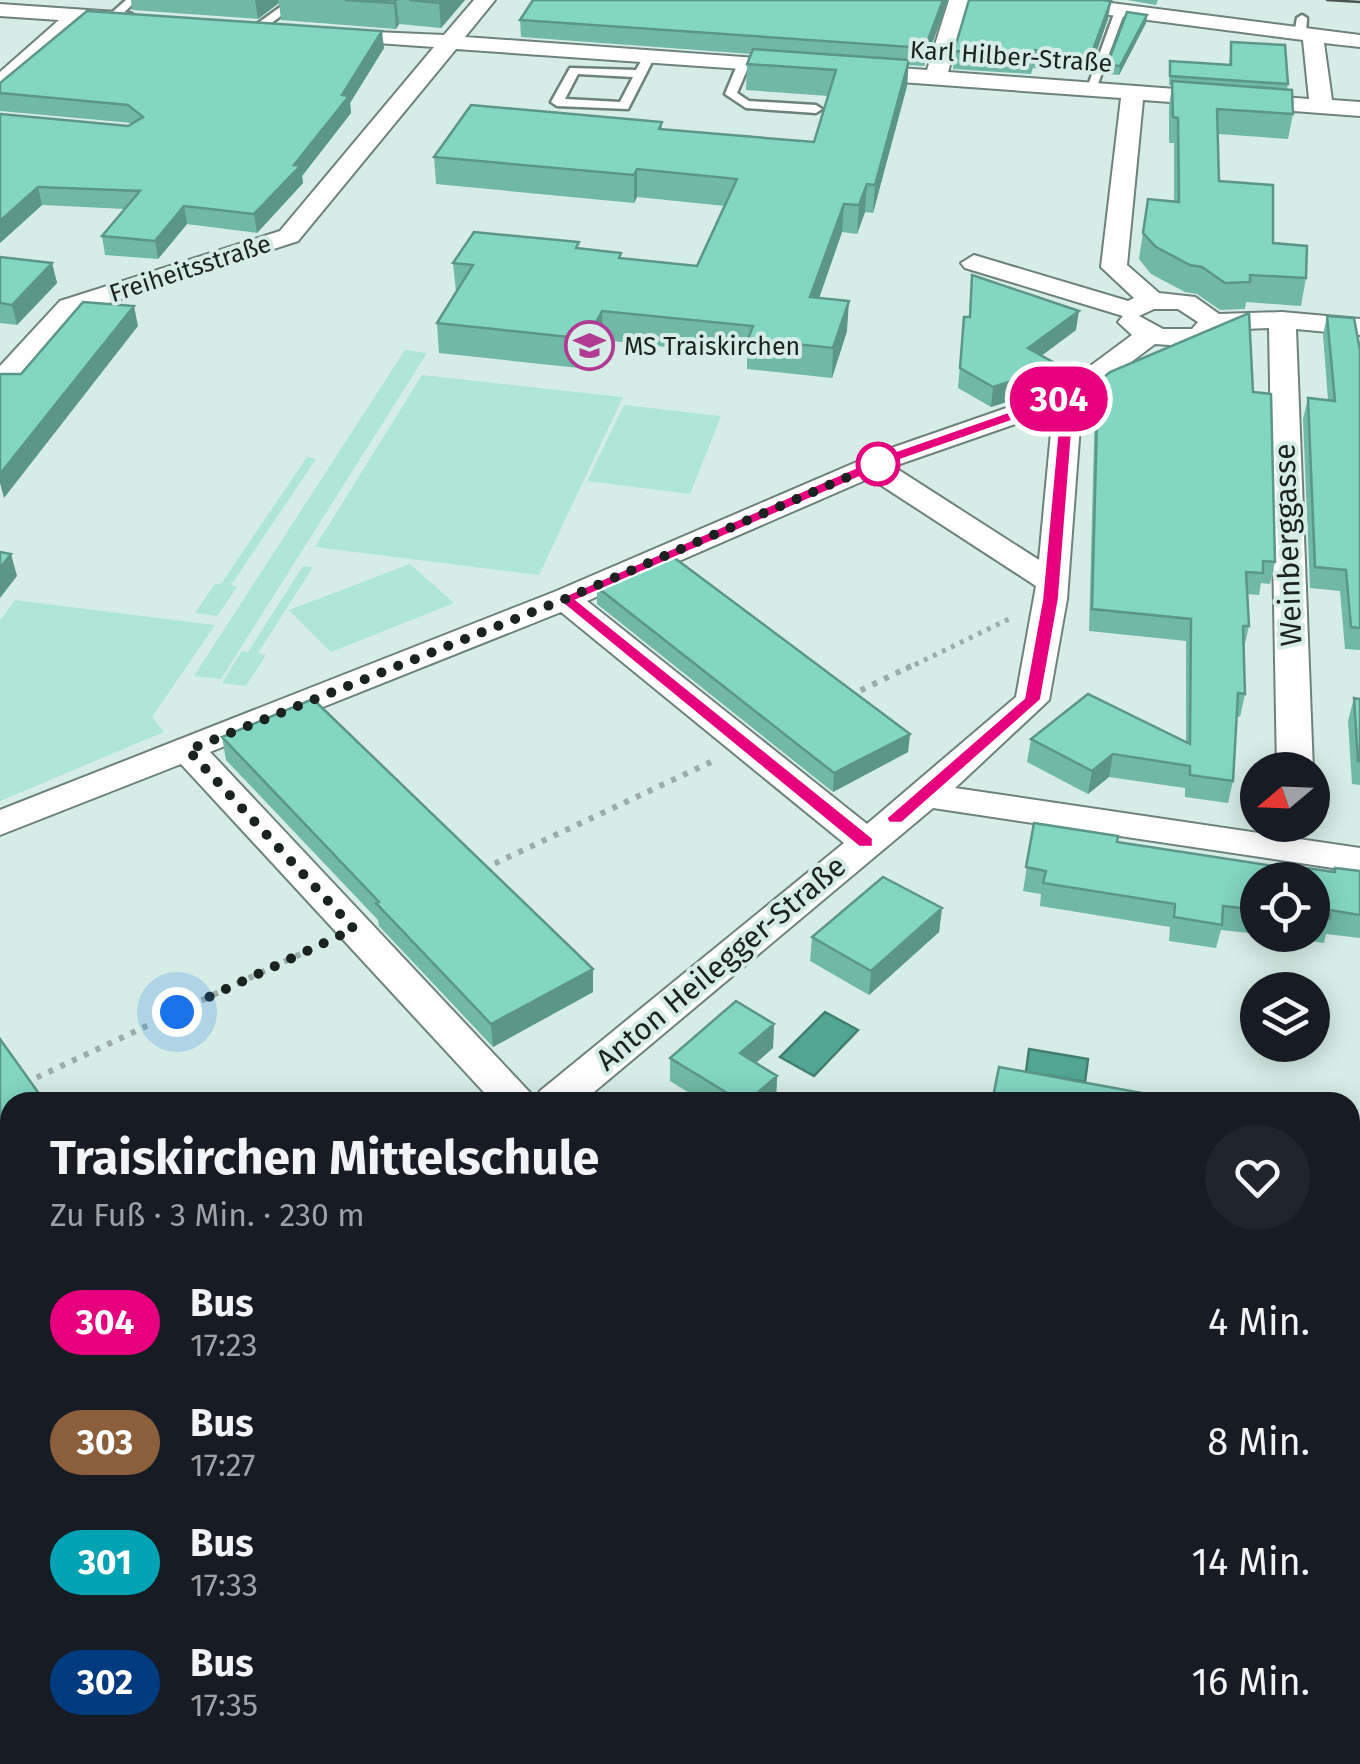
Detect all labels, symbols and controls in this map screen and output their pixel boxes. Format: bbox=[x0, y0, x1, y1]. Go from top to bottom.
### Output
street label: Karl Hilber-Straße bbox=[909, 35, 1113, 79]
street label: Freiheitsstraße bbox=[106, 229, 275, 309]
school or university icon: MS Traiskirchen bbox=[563, 320, 615, 372]
place label: MS Traiskirchen bbox=[624, 332, 800, 362]
line badge: 304 bbox=[1002, 366, 1116, 432]
text: 304 bbox=[1030, 378, 1088, 420]
unlabelled marker bbox=[857, 443, 899, 485]
street label: Weinberggasse bbox=[1266, 443, 1310, 647]
north arrow bbox=[1240, 752, 1330, 842]
map controls bbox=[1240, 752, 1330, 1062]
street label: Anton Heilegger-Straße bbox=[589, 848, 853, 1078]
button: locate bbox=[1240, 862, 1330, 952]
button: layers bbox=[1240, 972, 1330, 1062]
your location bbox=[152, 987, 202, 1037]
button: heart bbox=[1205, 1125, 1310, 1230]
text: Traiskirchen Mittelschule bbox=[50, 1129, 599, 1187]
text: Zu Fuß · 3 Min. · 230 m bbox=[50, 1196, 365, 1234]
text: Bus bbox=[190, 1280, 254, 1326]
text: 4 Min. bbox=[1208, 1299, 1310, 1345]
text: 304 bbox=[76, 1301, 134, 1343]
text: 17:23 bbox=[190, 1326, 257, 1364]
text: Bus bbox=[190, 1400, 254, 1446]
text: 8 Min. bbox=[1207, 1419, 1310, 1465]
text: 303 bbox=[77, 1421, 133, 1463]
text: 17:27 bbox=[190, 1446, 255, 1484]
text: Bus bbox=[190, 1520, 254, 1566]
text: 14 Min. bbox=[1192, 1539, 1310, 1585]
text: 301 bbox=[78, 1541, 132, 1583]
text: 17:33 bbox=[190, 1566, 258, 1604]
text: Bus bbox=[190, 1640, 254, 1686]
text: 16 Min. bbox=[1192, 1659, 1310, 1705]
text: 302 bbox=[77, 1661, 133, 1703]
text: 17:35 bbox=[190, 1686, 258, 1724]

